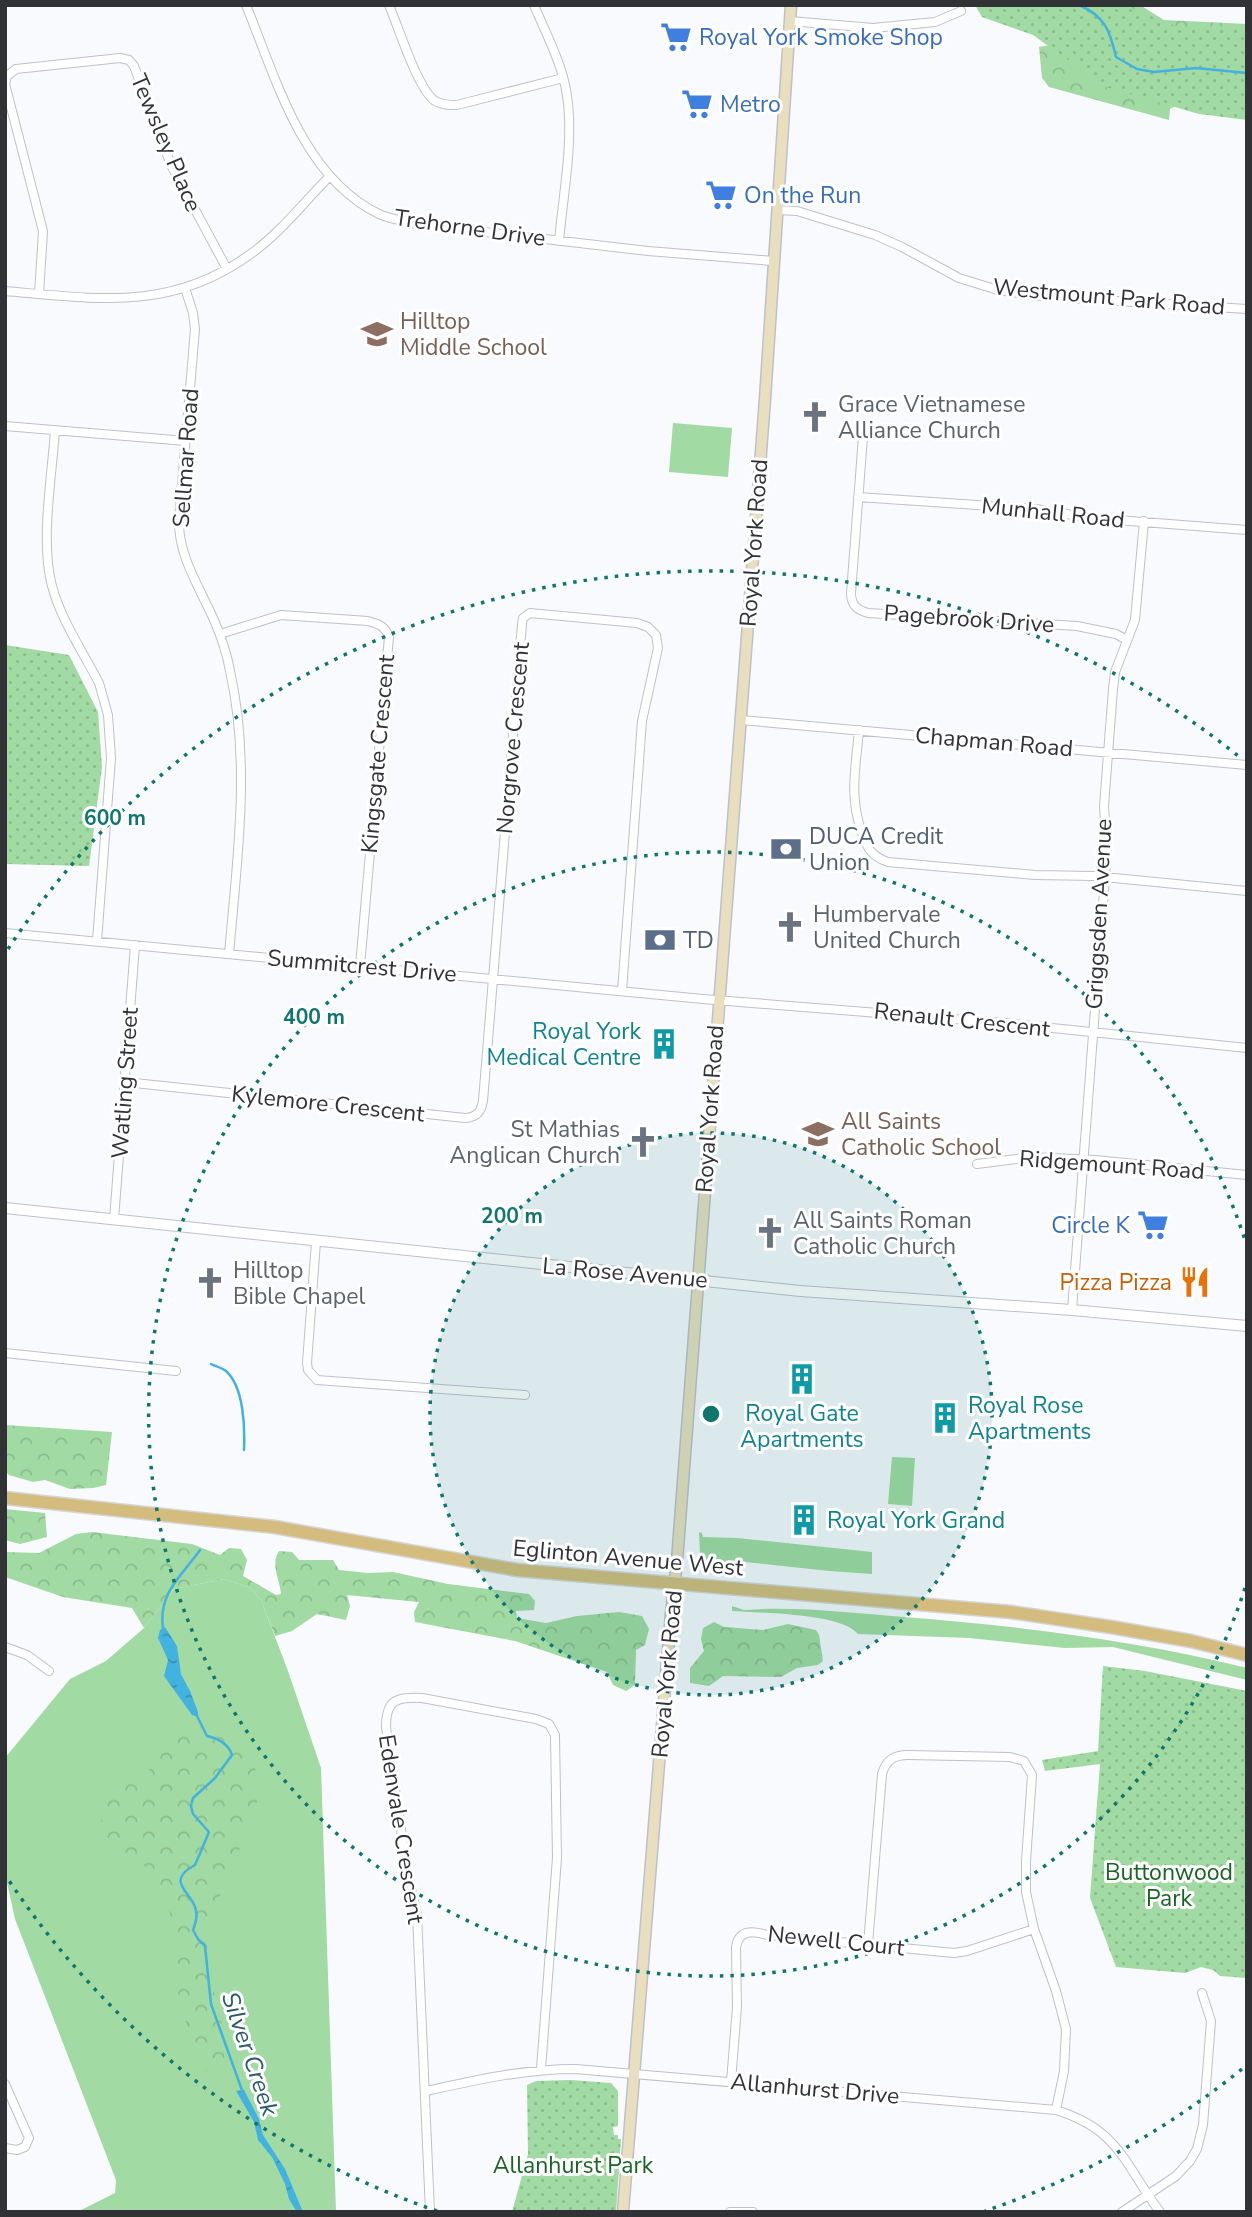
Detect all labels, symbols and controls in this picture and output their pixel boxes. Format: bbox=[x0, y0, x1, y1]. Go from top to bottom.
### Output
supermarket icon: Royal York Smoke Shop bbox=[659, 20, 693, 54]
place label: Royal York Smoke Shop bbox=[699, 22, 943, 53]
street label: Tewsley Place bbox=[123, 69, 209, 217]
supermarket icon: Metro bbox=[680, 87, 714, 121]
place label: Metro bbox=[720, 89, 781, 120]
supermarket icon: On the Run bbox=[704, 178, 738, 212]
place label: On the Run bbox=[744, 180, 861, 211]
street label: Trehorne Drive bbox=[392, 202, 548, 254]
street label: Westmount Park Road bbox=[992, 271, 1226, 323]
place label: Hilltop Middle School bbox=[400, 306, 547, 363]
school or university icon: Hilltop Middle School bbox=[360, 317, 394, 351]
street label: Sellmar Road bbox=[166, 387, 206, 529]
place label: Grace Vietnamese Alliance Church bbox=[838, 389, 1026, 446]
church icon: Grace Vietnamese Alliance Church bbox=[798, 400, 832, 434]
street label: Royal York Road bbox=[733, 458, 775, 628]
street label: Munhall Road bbox=[980, 490, 1126, 536]
street label: Pagebrook Drive bbox=[883, 598, 1055, 640]
street label: Norgrove Crescent bbox=[489, 640, 537, 835]
street label: Kingsgate Crescent bbox=[354, 652, 402, 855]
street label: Chapman Road bbox=[914, 720, 1074, 764]
text: 600 m bbox=[84, 804, 146, 832]
street label: Griggsden Avenue bbox=[1079, 818, 1119, 1010]
place label: DUCA Credit Union bbox=[809, 821, 944, 878]
bank icon: DUCA Credit Union bbox=[769, 832, 803, 866]
place label: Humbervale United Church bbox=[813, 899, 961, 956]
church icon: Humbervale United Church bbox=[773, 910, 807, 944]
bank icon: TD bbox=[643, 923, 677, 957]
place label: TD bbox=[683, 925, 714, 956]
street label: Summitcrest Drive bbox=[266, 942, 458, 990]
street label: Renault Crescent bbox=[873, 995, 1052, 1045]
text: 400 m bbox=[283, 1003, 345, 1031]
street label: Watling Street bbox=[104, 1005, 146, 1160]
place label: Royal York Medical Centre bbox=[487, 1016, 641, 1073]
street label: Royal York Road bbox=[689, 1024, 731, 1194]
building icon: Royal York Medical Centre bbox=[647, 1027, 681, 1061]
street label: Kylemore Crescent bbox=[230, 1078, 427, 1130]
place label: All Saints Catholic School bbox=[841, 1106, 1001, 1163]
place label: St Mathias Anglican Church bbox=[450, 1114, 620, 1171]
school or university icon: All Saints Catholic School bbox=[801, 1117, 835, 1151]
church icon: St Mathias Anglican Church bbox=[626, 1125, 660, 1159]
street label: Ridgemount Road bbox=[1018, 1143, 1206, 1187]
text: 200 m bbox=[481, 1202, 543, 1230]
place label: All Saints Roman Catholic Church bbox=[793, 1205, 972, 1262]
supermarket icon: Circle K bbox=[1136, 1208, 1170, 1242]
place label: Circle K bbox=[1051, 1210, 1131, 1241]
church icon: All Saints Roman Catholic Church bbox=[753, 1216, 787, 1250]
street label: La Rose Avenue bbox=[541, 1250, 709, 1296]
place label: Hilltop Bible Chapel bbox=[233, 1255, 366, 1312]
restaurant icon: Pizza Pizza bbox=[1178, 1265, 1212, 1299]
church icon: Hilltop Bible Chapel bbox=[193, 1266, 227, 1300]
place label: Pizza Pizza bbox=[1060, 1267, 1172, 1298]
building icon: Royal Gate Apartments bbox=[785, 1362, 819, 1396]
place label: Royal Rose Apartments bbox=[968, 1390, 1091, 1447]
place label: Royal Gate Apartments bbox=[740, 1398, 864, 1455]
building icon: Royal Rose Apartments bbox=[928, 1401, 962, 1435]
centre of rings bbox=[699, 1402, 723, 1426]
building icon: Royal York Grand bbox=[787, 1503, 821, 1537]
place label: Royal York Grand bbox=[827, 1505, 1005, 1536]
street label: Eglinton Avenue West bbox=[512, 1532, 745, 1584]
street label: Royal York Road bbox=[644, 1589, 690, 1759]
street label: Edenvale Crescent bbox=[371, 1732, 431, 1927]
park label: Buttonwood Park bbox=[1105, 1857, 1233, 1914]
street label: Newell Court bbox=[766, 1918, 907, 1964]
water label: Silver Creek bbox=[214, 1988, 286, 2121]
street label: Allanhurst Drive bbox=[729, 2066, 901, 2112]
park label: Allanhurst Park bbox=[493, 2150, 654, 2181]

